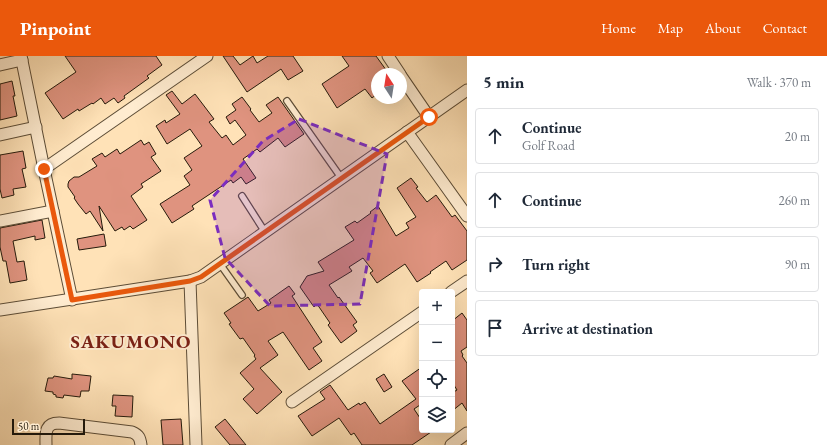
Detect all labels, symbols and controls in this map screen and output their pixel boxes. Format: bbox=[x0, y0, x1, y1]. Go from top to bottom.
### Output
text: Pinpoint bbox=[20, 16, 91, 41]
text: Home bbox=[601, 19, 636, 37]
text: Map bbox=[658, 19, 683, 37]
text: About bbox=[705, 19, 741, 37]
text: Contact bbox=[763, 19, 807, 37]
north arrow bbox=[371, 68, 407, 104]
text: 5 min bbox=[483, 71, 524, 93]
text: Walk · 370 m bbox=[747, 74, 811, 91]
route start bbox=[420, 108, 438, 126]
text: Continue bbox=[522, 118, 582, 137]
icon: ahead bbox=[484, 125, 506, 147]
text: 20 m bbox=[785, 128, 810, 145]
text: Golf Road bbox=[522, 137, 575, 154]
route end bbox=[35, 160, 53, 178]
icon: ahead bbox=[484, 189, 506, 211]
text: Continue bbox=[522, 191, 582, 210]
text: 260 m bbox=[779, 192, 810, 209]
icon: right bbox=[484, 253, 506, 275]
text: Turn right bbox=[522, 255, 590, 274]
text: 90 m bbox=[785, 256, 810, 273]
map controls bbox=[419, 289, 455, 433]
button: + bbox=[419, 289, 455, 325]
icon: arrive bbox=[484, 317, 506, 339]
text: Arrive at destination bbox=[522, 319, 653, 338]
button: − bbox=[419, 325, 455, 361]
district label: SAKUMONO bbox=[70, 329, 192, 354]
button: locate bbox=[419, 361, 455, 397]
button: layers bbox=[419, 397, 455, 433]
scale bar bbox=[12, 417, 85, 436]
text: 50 m bbox=[18, 419, 39, 433]

